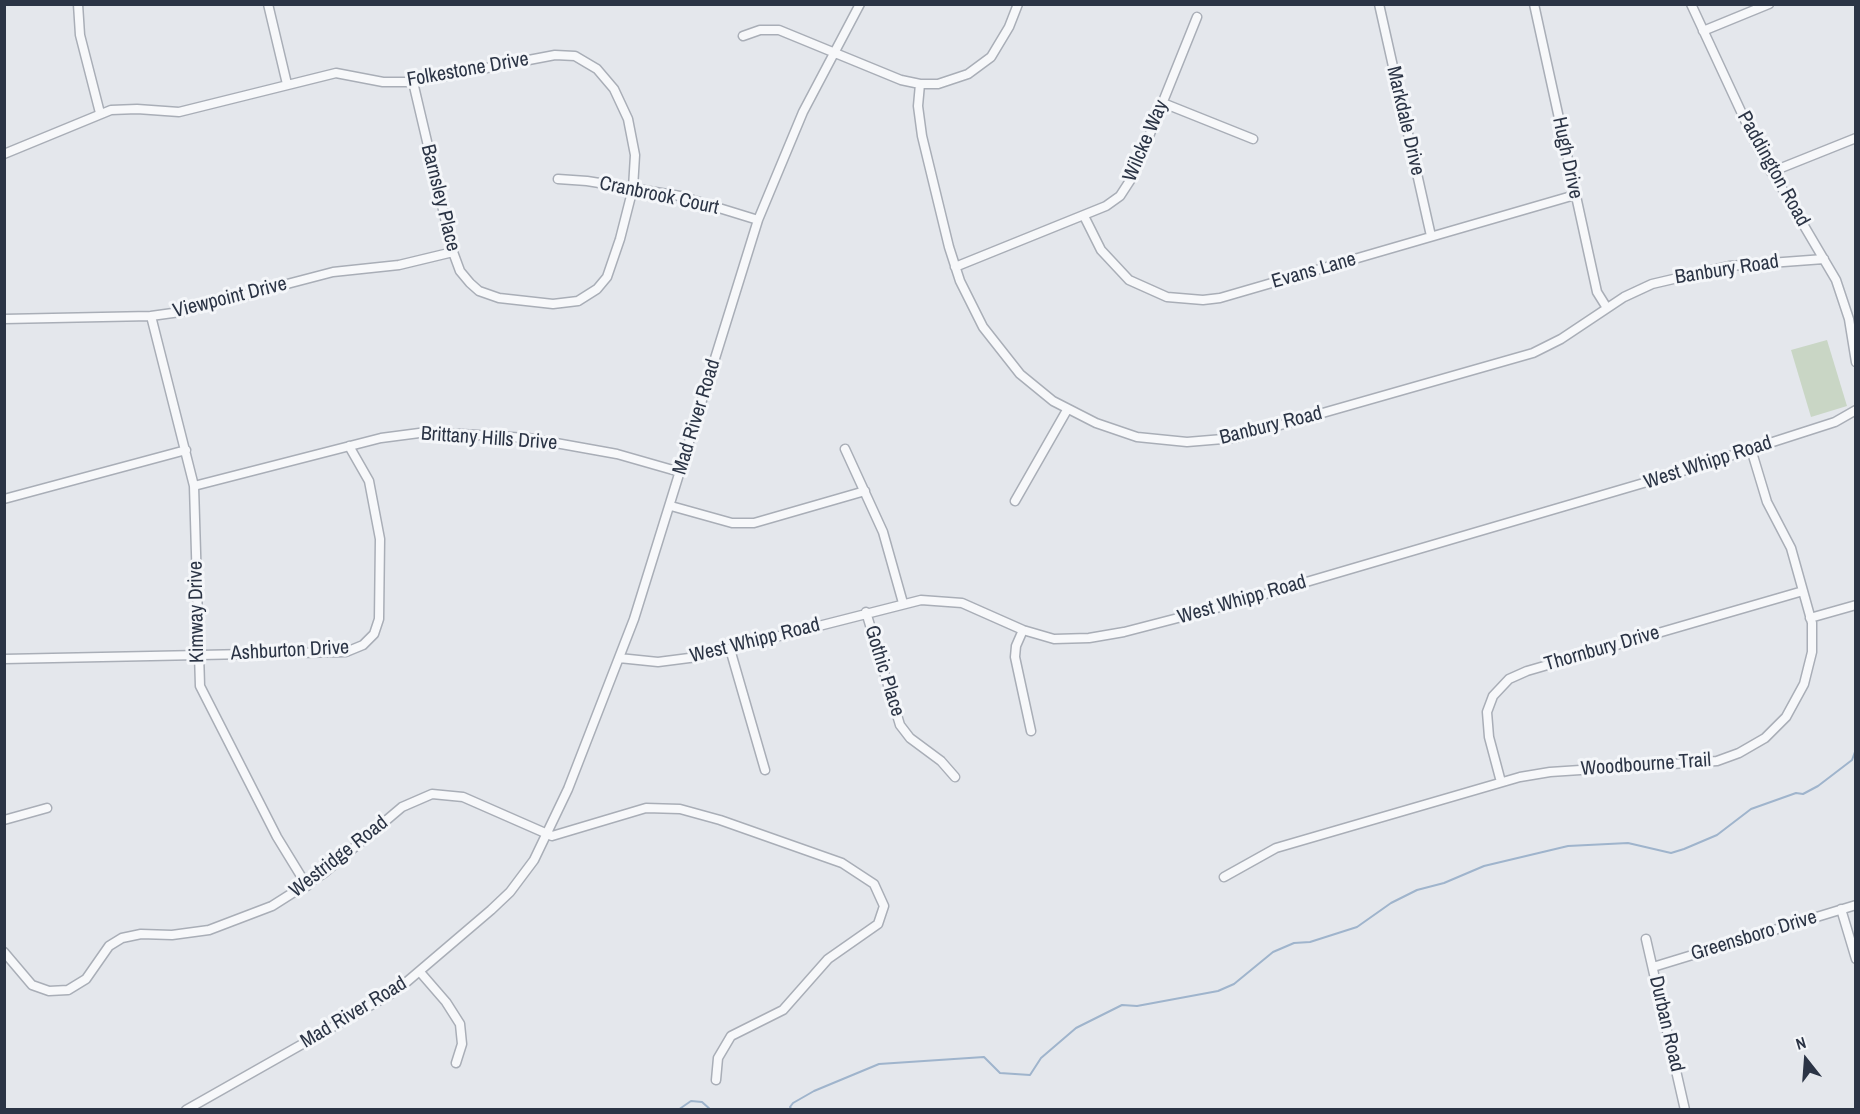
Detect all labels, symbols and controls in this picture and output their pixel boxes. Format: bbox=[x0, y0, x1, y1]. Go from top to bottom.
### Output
street label: Folkestone Drive bbox=[405, 47, 531, 93]
street label: Markdale Drive bbox=[1381, 64, 1429, 178]
street label: Wilcke Way bbox=[1118, 97, 1174, 185]
street label: Paddington Road bbox=[1732, 107, 1814, 231]
street label: Hugh Drive bbox=[1547, 115, 1587, 201]
street label: Barnsley Place bbox=[415, 142, 465, 254]
street label: Cranbrook Court bbox=[597, 172, 721, 220]
street label: Evans Lane bbox=[1269, 248, 1359, 294]
street label: Banbury Road bbox=[1673, 250, 1781, 290]
street label: Viewpoint Drive bbox=[171, 272, 289, 324]
street label: Mad River Road bbox=[668, 356, 726, 478]
street label: Banbury Road bbox=[1217, 402, 1325, 450]
street label: Brittany Hills Drive bbox=[420, 422, 558, 456]
street label: West Whipp Road bbox=[1641, 431, 1775, 495]
street label: Kimway Drive bbox=[184, 561, 210, 663]
street label: West Whipp Road bbox=[1175, 570, 1309, 630]
street label: West Whipp Road bbox=[688, 613, 822, 669]
street label: Thornbury Drive bbox=[1542, 621, 1662, 677]
street label: Gothic Place bbox=[859, 623, 909, 719]
street label: Ashburton Drive bbox=[230, 636, 350, 666]
street label: Woodbourne Trail bbox=[1580, 748, 1712, 782]
street label: Westridge Road bbox=[285, 811, 393, 903]
street label: Greensboro Drive bbox=[1688, 905, 1820, 967]
street label: Mad River Road bbox=[297, 972, 411, 1054]
street label: Durban Road bbox=[1643, 974, 1689, 1074]
north arrow bbox=[1776, 1030, 1836, 1090]
text: N bbox=[1793, 1031, 1808, 1055]

